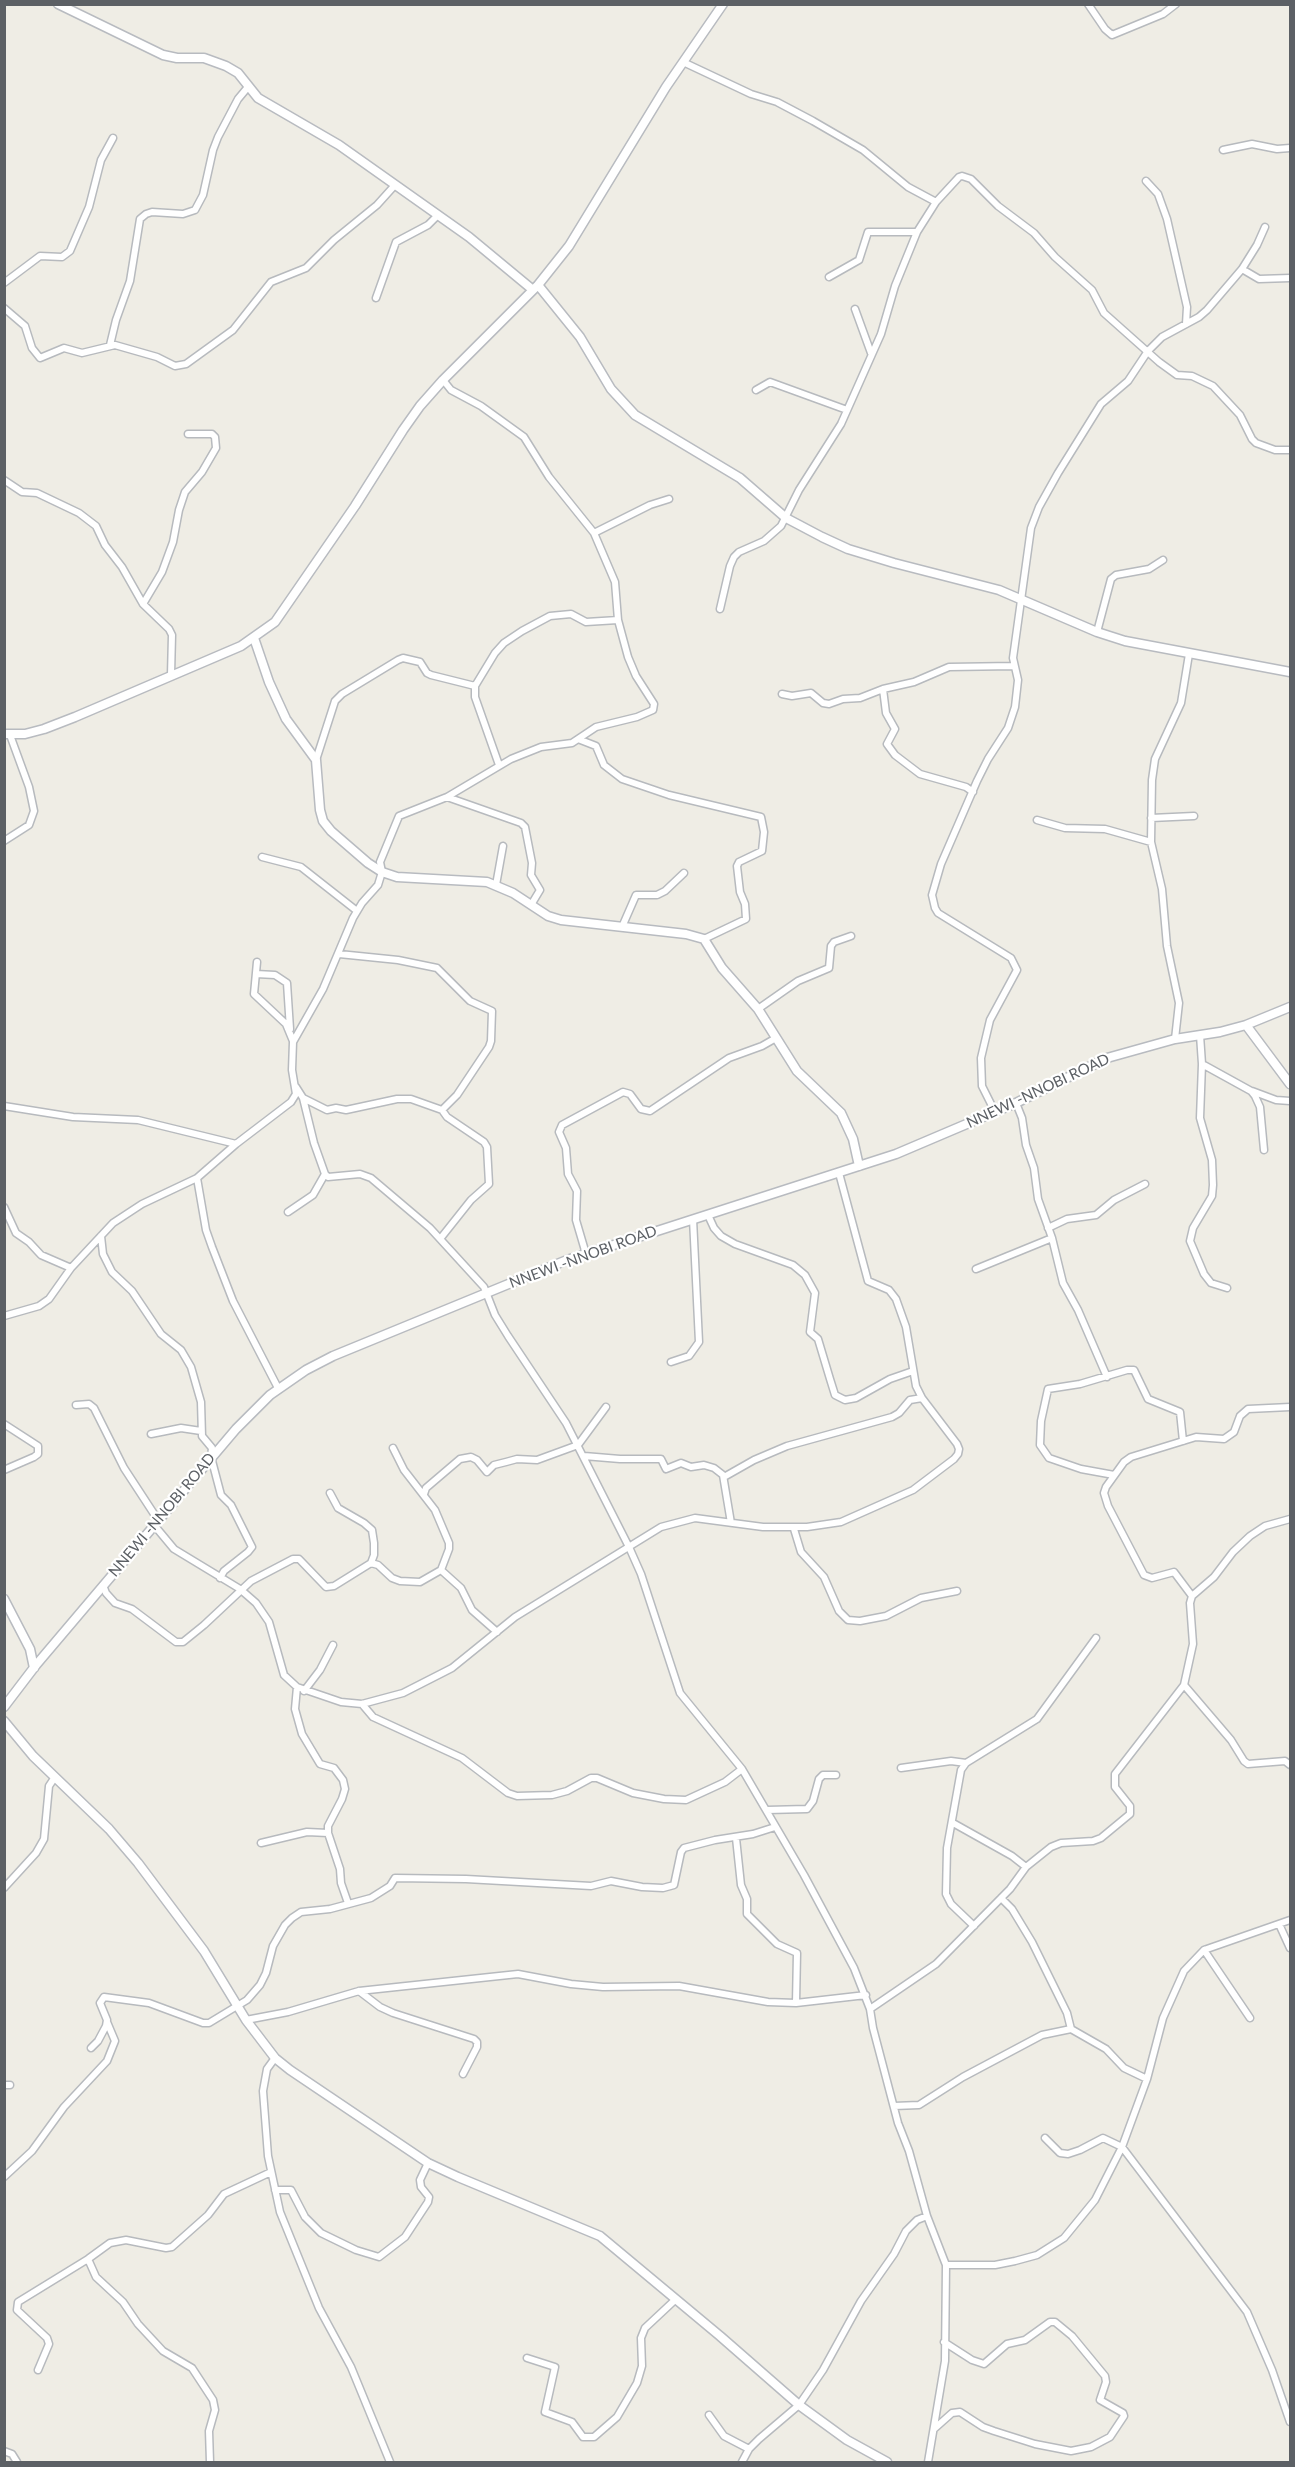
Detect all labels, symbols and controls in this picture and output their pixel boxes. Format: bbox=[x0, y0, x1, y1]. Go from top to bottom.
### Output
street label: NNEWI -NNOBI ROAD bbox=[964, 1050, 1112, 1132]
street label: NNEWI -NNOBI ROAD bbox=[507, 1222, 659, 1292]
street label: NNEWI -NNOBI ROAD bbox=[105, 1449, 219, 1581]

